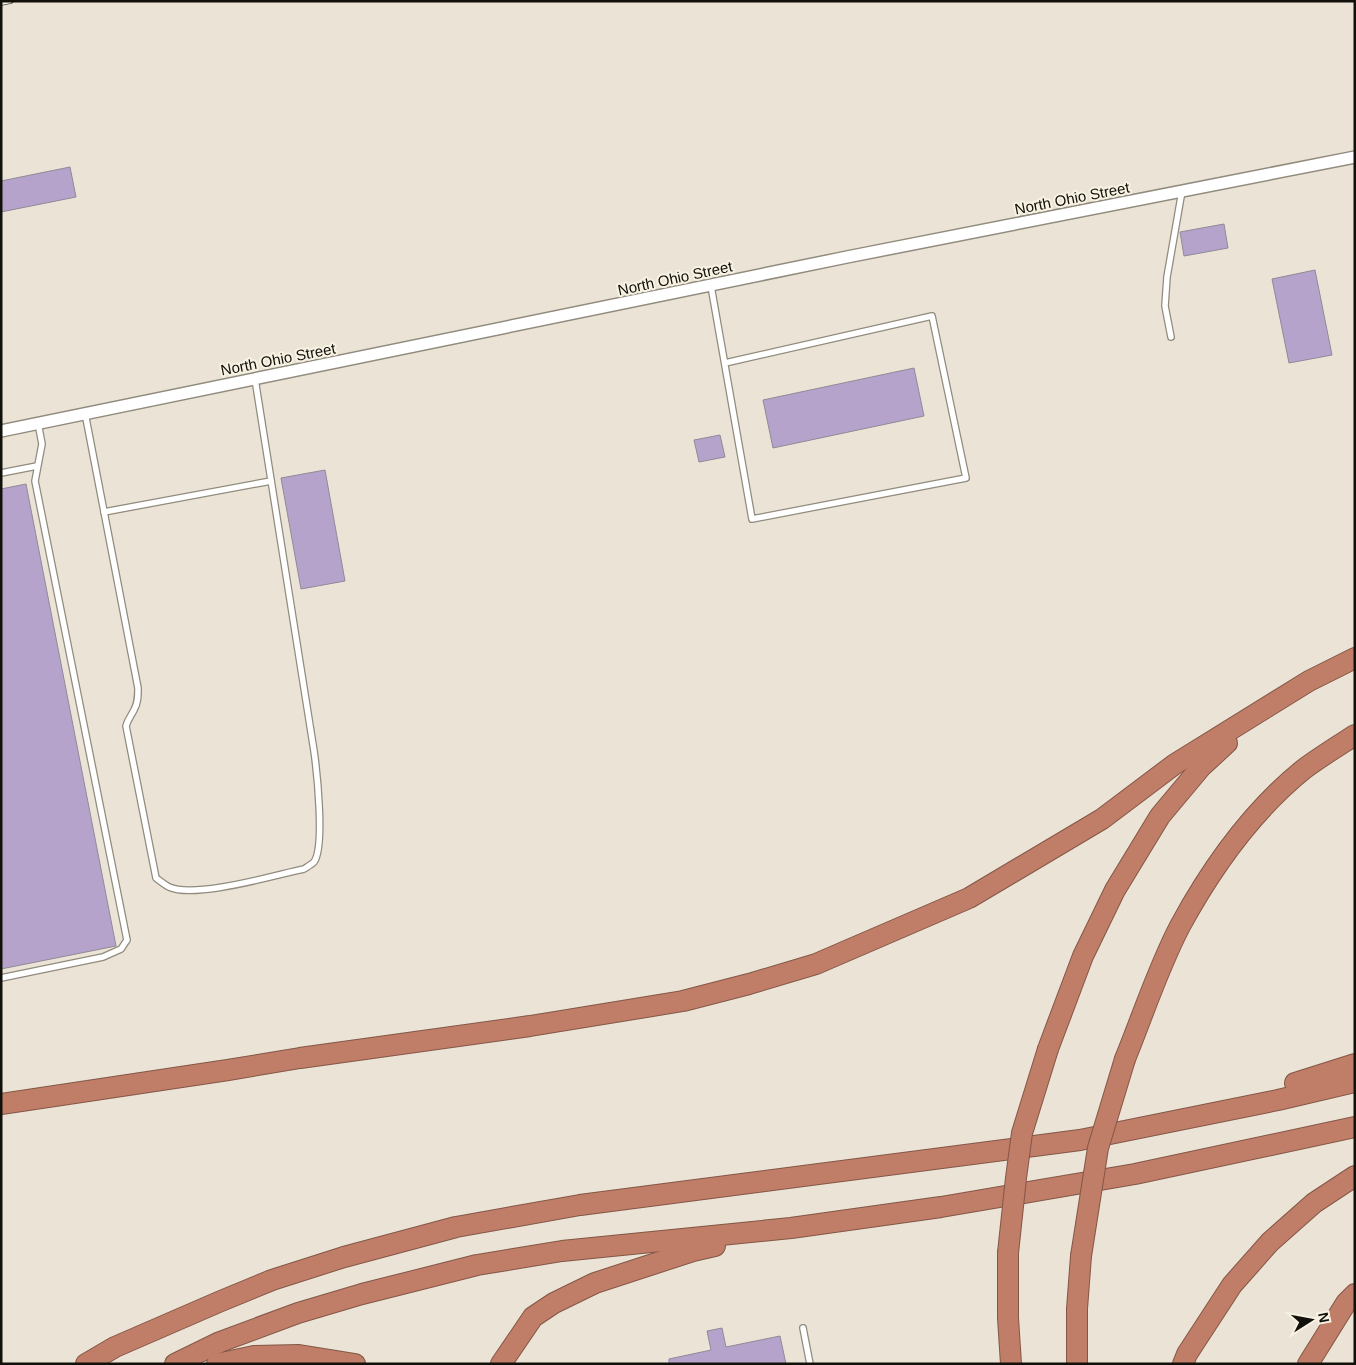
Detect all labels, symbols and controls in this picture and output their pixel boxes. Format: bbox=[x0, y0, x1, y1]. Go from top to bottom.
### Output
street label: North Ohio Street bbox=[1013, 178, 1132, 217]
street label: North Ohio Street bbox=[616, 257, 735, 298]
street label: North Ohio Street bbox=[219, 339, 338, 378]
north arrow bbox=[1286, 1295, 1336, 1345]
text: N bbox=[1315, 1311, 1333, 1324]

